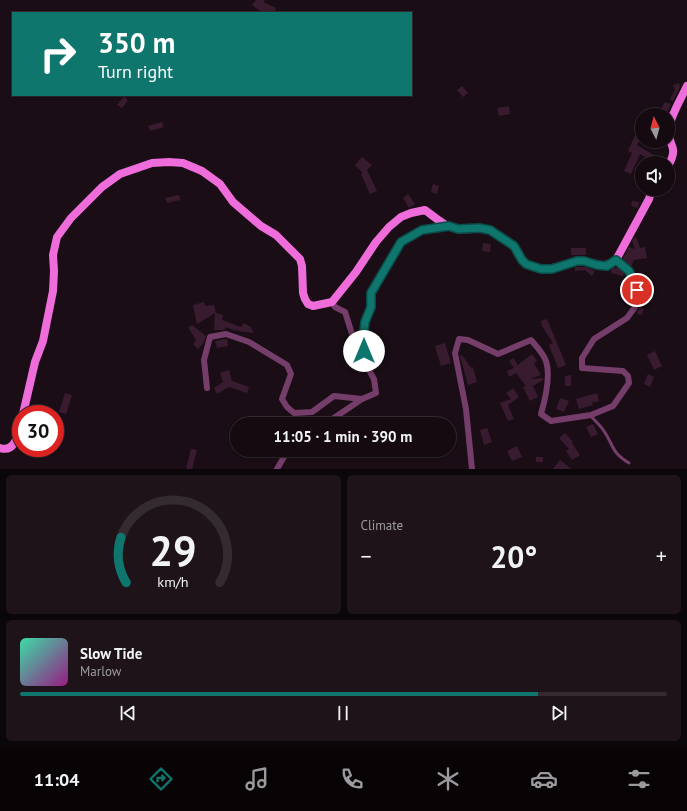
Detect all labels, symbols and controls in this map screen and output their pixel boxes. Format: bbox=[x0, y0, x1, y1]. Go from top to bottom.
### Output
text: 350 m bbox=[98, 24, 175, 61]
icon: right bbox=[32, 28, 84, 80]
text: Turn right bbox=[98, 60, 173, 83]
north arrow bbox=[635, 108, 675, 148]
map controls bbox=[635, 108, 675, 196]
button: sound bbox=[635, 156, 675, 196]
pin bbox=[620, 273, 654, 307]
icon: arrive bbox=[626, 279, 648, 301]
position arrow bbox=[343, 330, 385, 372]
speed limit sign: 30 bbox=[12, 405, 64, 457]
text: 11:05 · 1 min · 390 m bbox=[274, 427, 412, 446]
text: Climate bbox=[361, 517, 403, 534]
text: 29 bbox=[150, 523, 197, 576]
text: 20° bbox=[490, 537, 537, 576]
text: − bbox=[361, 542, 372, 570]
text: + bbox=[656, 542, 667, 570]
text: km/h bbox=[158, 571, 189, 590]
text: Slow Tide bbox=[80, 644, 142, 663]
text: Marlow bbox=[80, 663, 121, 680]
icon: previous bbox=[117, 702, 139, 724]
icon: pause bbox=[332, 702, 354, 724]
icon: next bbox=[548, 702, 570, 724]
icon: directions bbox=[147, 765, 175, 793]
icon: music bbox=[243, 765, 271, 793]
icon: phone bbox=[338, 765, 366, 793]
icon: climate bbox=[434, 765, 462, 793]
icon: car bbox=[530, 765, 558, 793]
icon: filters bbox=[625, 765, 653, 793]
text: 11:04 bbox=[34, 768, 79, 791]

